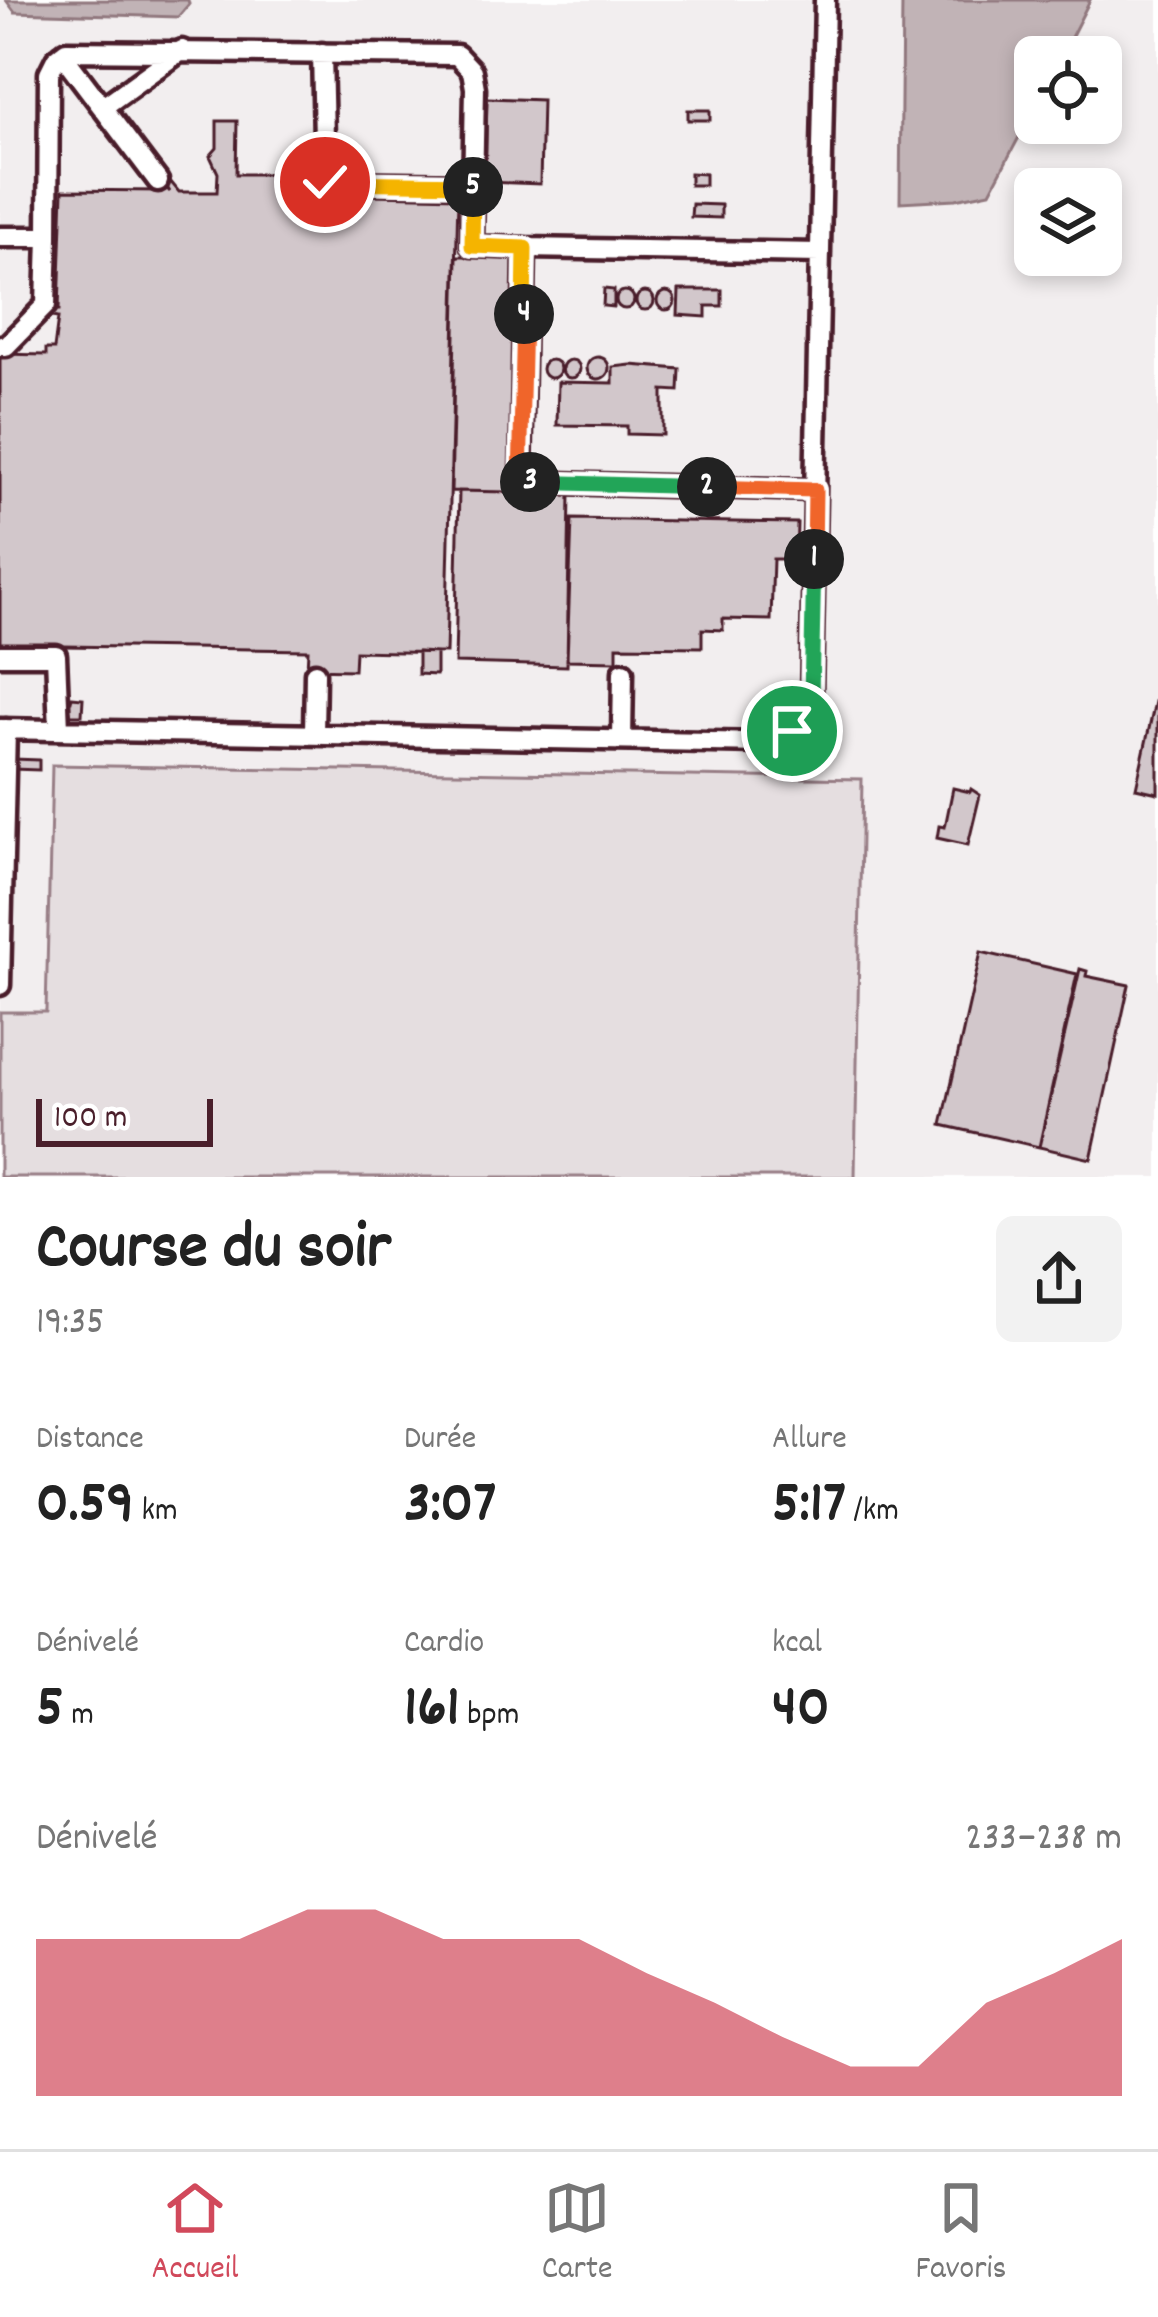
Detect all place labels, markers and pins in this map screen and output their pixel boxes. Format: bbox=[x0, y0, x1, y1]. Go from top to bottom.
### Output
pin bbox=[274, 131, 376, 233]
pin: 5 bbox=[443, 157, 503, 217]
pin: 4 bbox=[494, 284, 554, 344]
pin: 3 bbox=[500, 452, 560, 512]
pin: 2 bbox=[677, 457, 737, 517]
pin: 1 bbox=[784, 529, 844, 589]
pin bbox=[741, 680, 843, 782]

